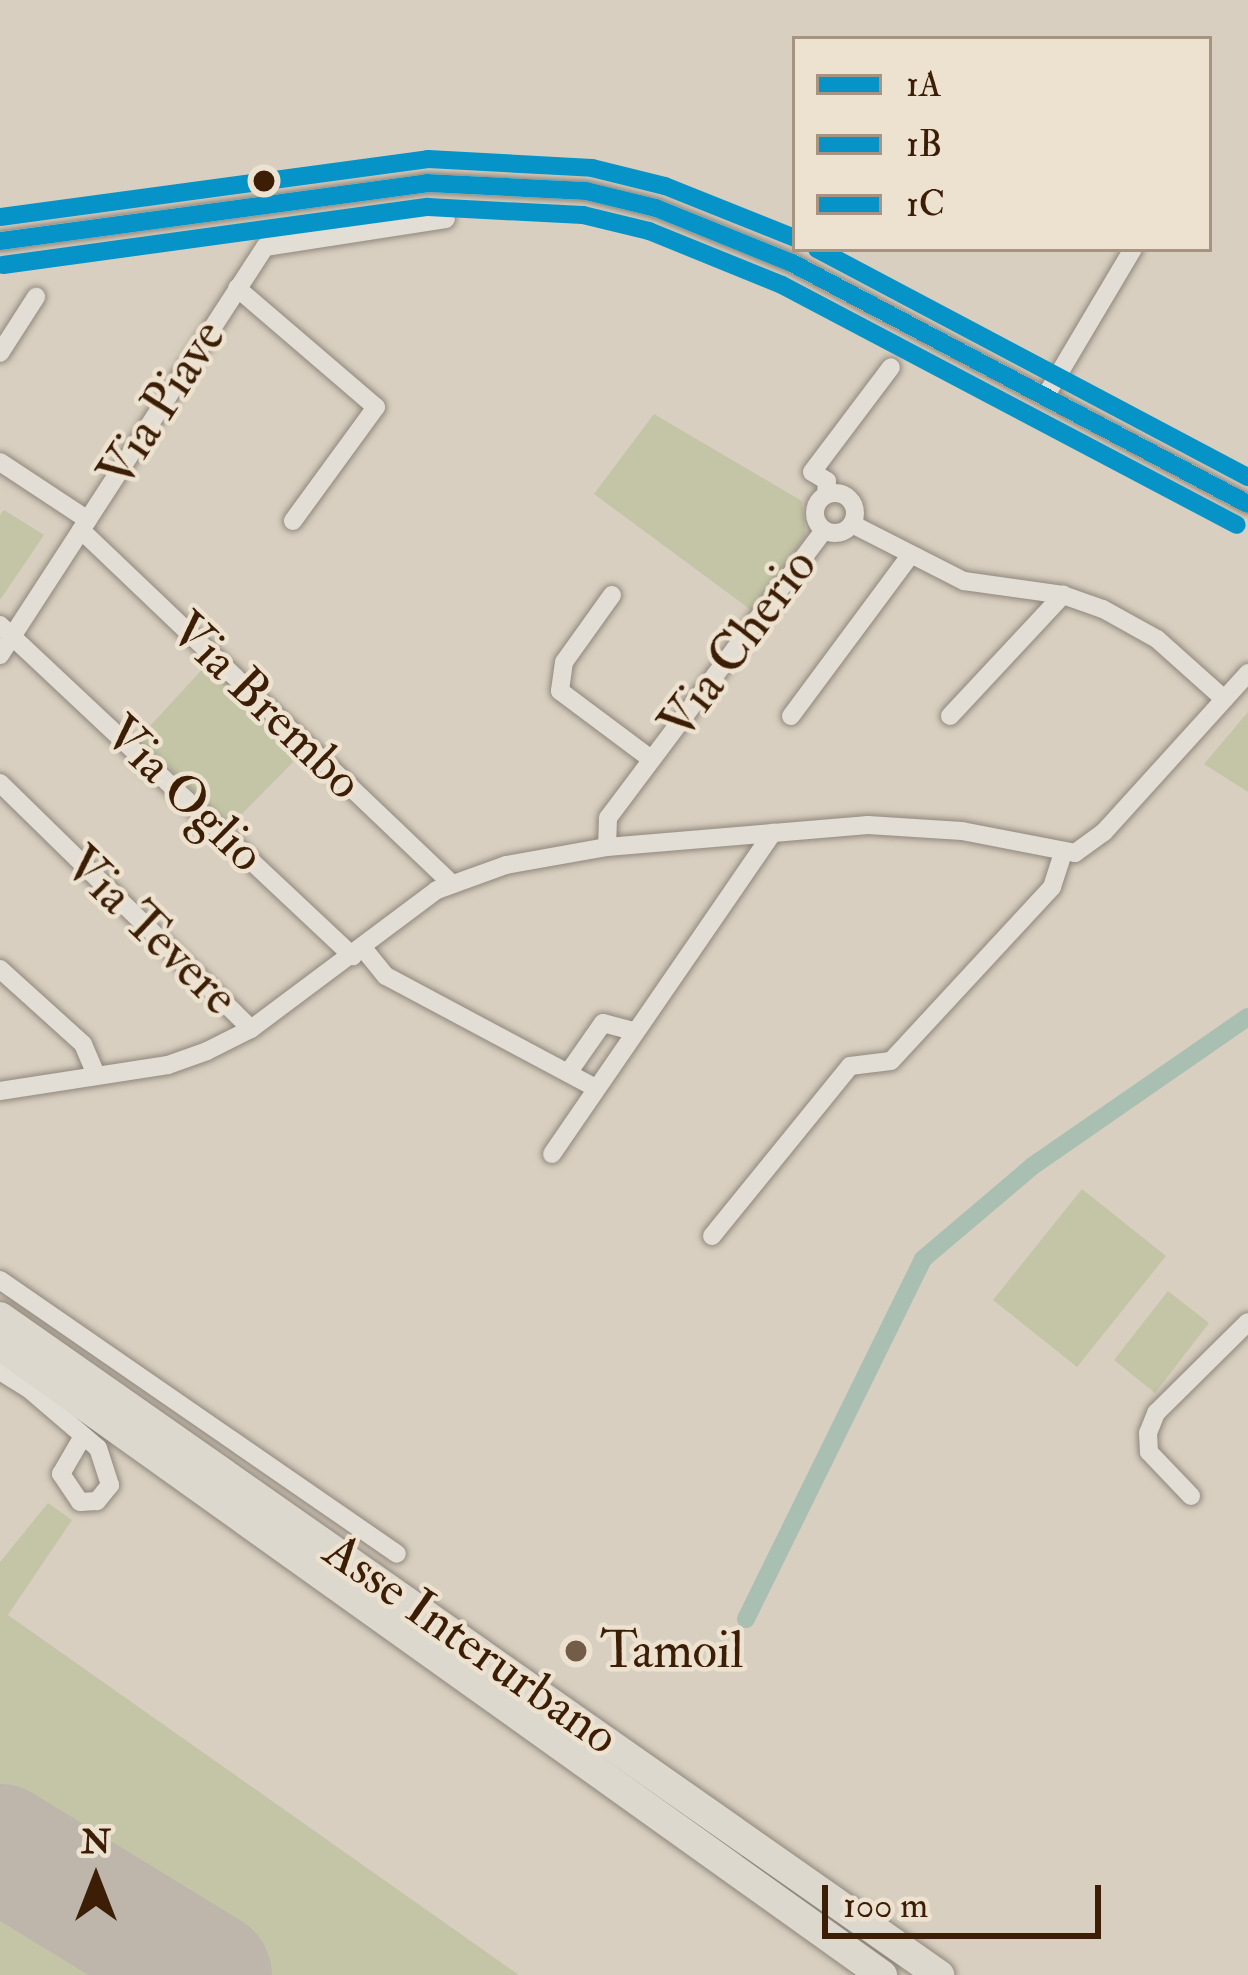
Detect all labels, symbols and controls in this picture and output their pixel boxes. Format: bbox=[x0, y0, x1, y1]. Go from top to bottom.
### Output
legend bbox=[792, 36, 1212, 252]
text: 1A bbox=[906, 62, 942, 107]
text: 1B bbox=[906, 122, 942, 167]
unlabelled marker bbox=[253, 170, 275, 192]
text: 1C bbox=[906, 182, 945, 227]
street label: Via Piave bbox=[85, 309, 239, 499]
street label: Via Cherio bbox=[646, 536, 830, 752]
street label: Via Brembo bbox=[157, 599, 375, 813]
street label: Via Oglio bbox=[91, 703, 277, 885]
street label: Via Tevere bbox=[52, 834, 250, 1028]
street label: Asse Interurbano bbox=[312, 1520, 630, 1768]
place label: Tamoil bbox=[600, 1620, 744, 1682]
marker: Tamoil bbox=[563, 1638, 589, 1664]
north arrow bbox=[36, 1819, 156, 1939]
text: N bbox=[81, 1822, 111, 1863]
scale bar bbox=[828, 1861, 1107, 1935]
text: 100 m bbox=[843, 1883, 928, 1928]

